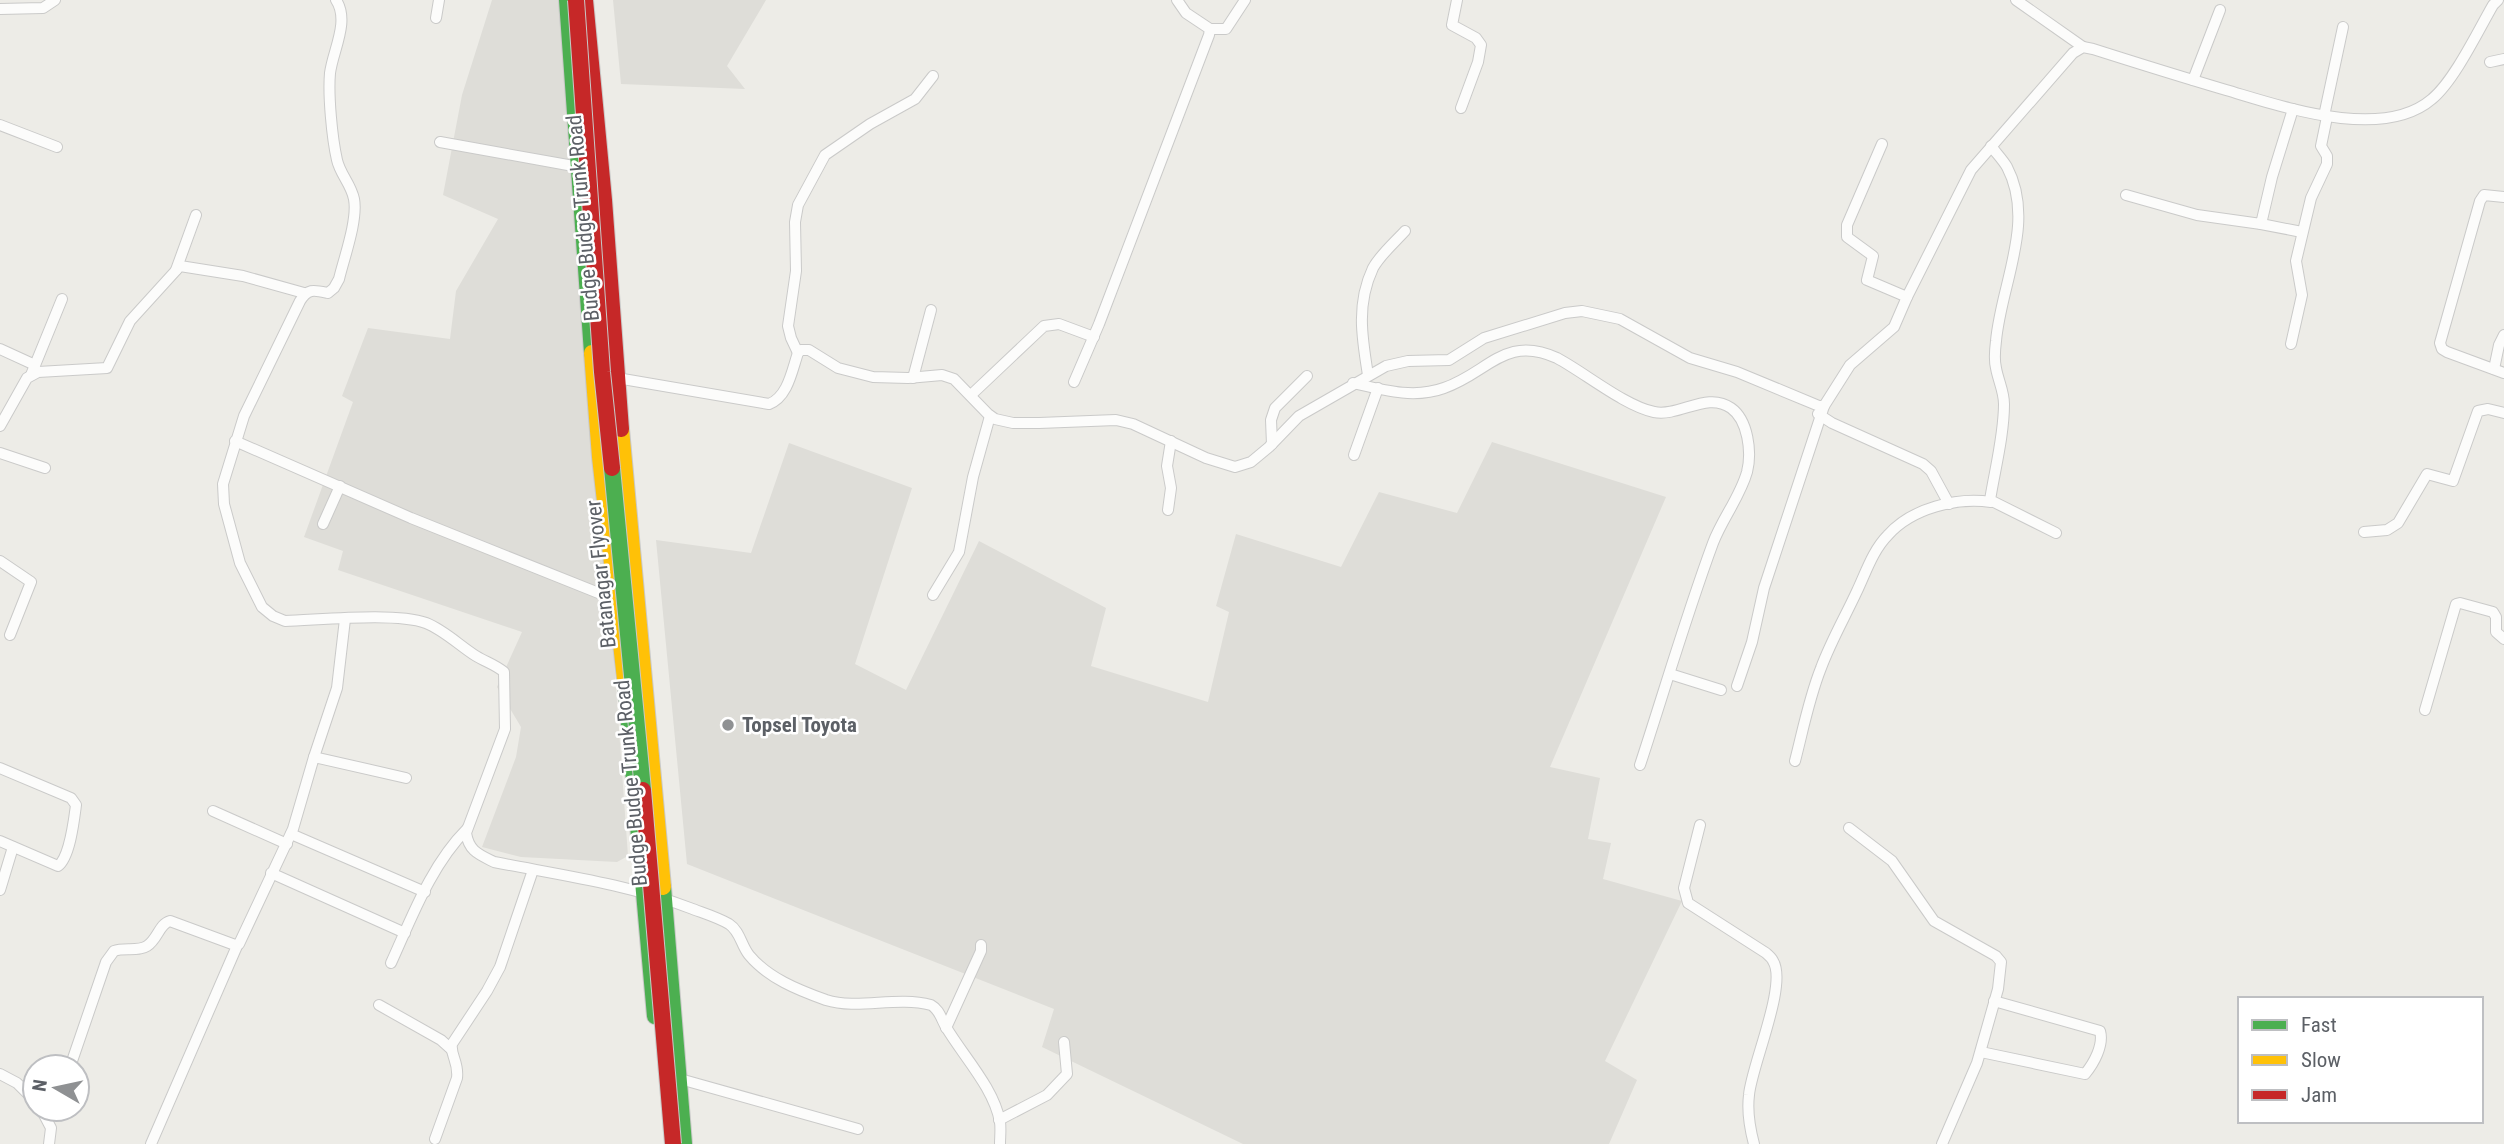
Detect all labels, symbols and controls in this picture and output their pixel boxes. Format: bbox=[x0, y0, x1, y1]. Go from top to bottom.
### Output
street label: Budge Budge Trunk Road bbox=[562, 114, 604, 322]
street label: Batanagar Flyover bbox=[581, 499, 621, 649]
street label: Budge Budge Trunk Road bbox=[610, 679, 652, 887]
place label: Topsel Toyota bbox=[742, 713, 857, 737]
marker: Topsel Toyota bbox=[720, 717, 736, 733]
legend bbox=[2238, 997, 2483, 1123]
text: Fast bbox=[2301, 1013, 2337, 1037]
text: Slow bbox=[2301, 1048, 2341, 1072]
north arrow bbox=[21, 1053, 91, 1123]
text: N bbox=[27, 1078, 52, 1093]
text: Jam bbox=[2301, 1083, 2337, 1107]

